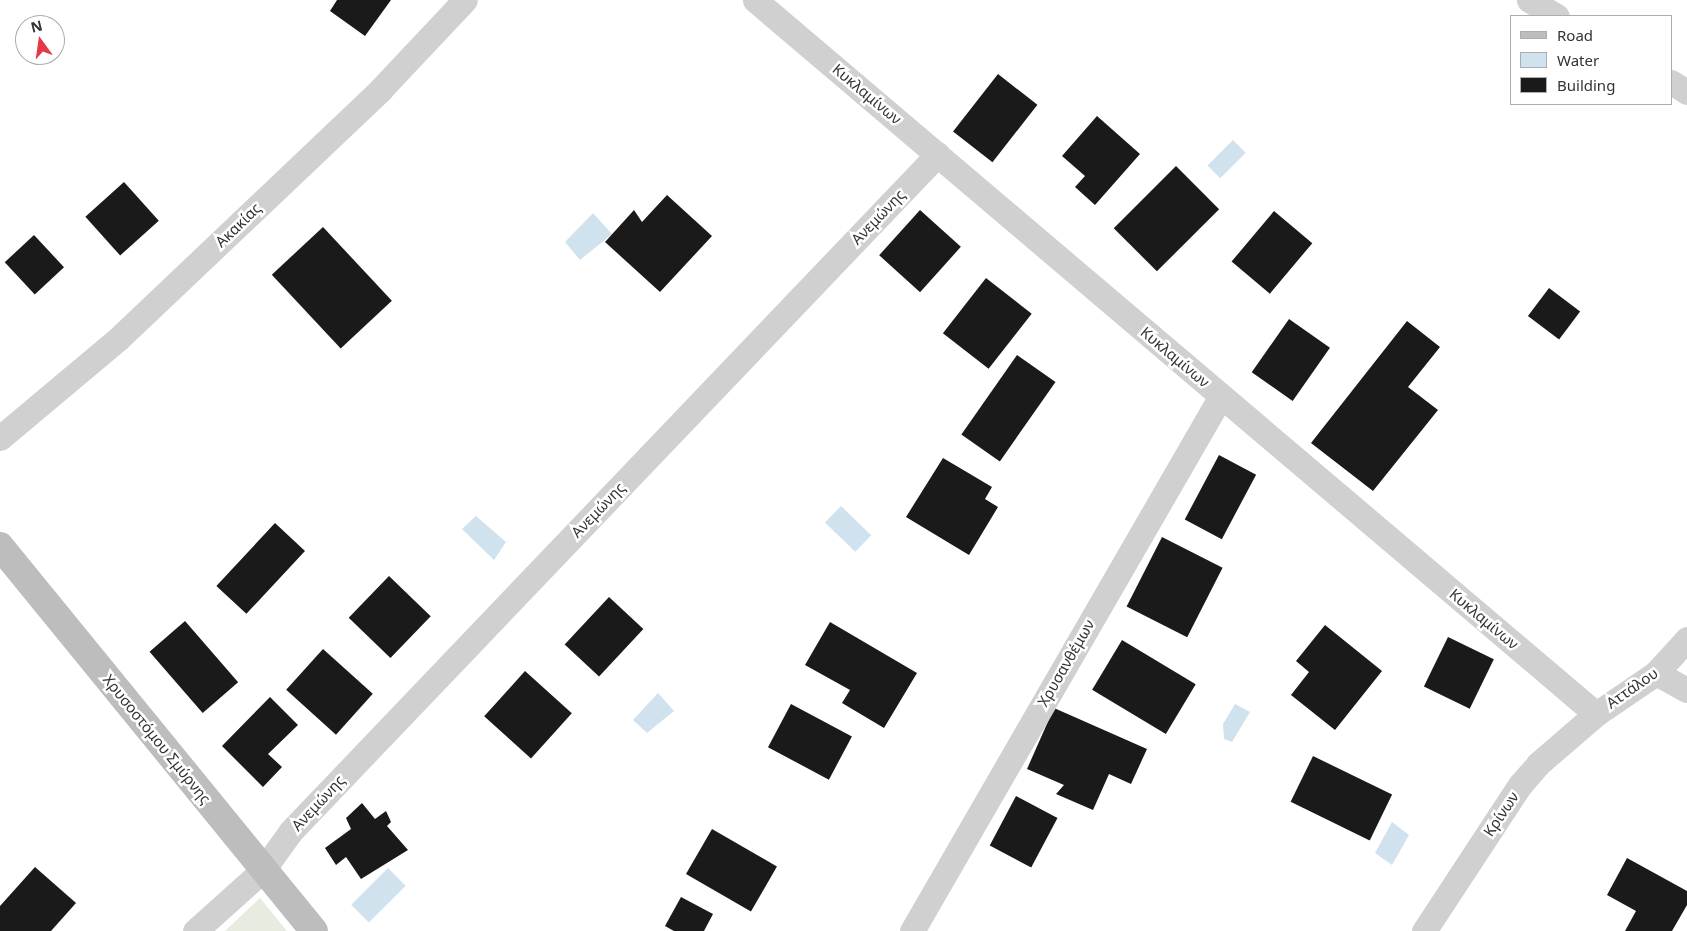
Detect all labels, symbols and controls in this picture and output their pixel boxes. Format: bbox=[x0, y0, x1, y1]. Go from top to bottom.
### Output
north arrow bbox=[15, 15, 65, 65]
text: N bbox=[29, 15, 44, 37]
legend bbox=[1510, 15, 1672, 105]
text: Road bbox=[1557, 25, 1593, 45]
text: Water bbox=[1557, 50, 1599, 70]
street label: Κυκλαμίνων bbox=[829, 60, 905, 128]
text: Building bbox=[1557, 75, 1615, 95]
street label: Ανεμώνης bbox=[847, 186, 909, 248]
street label: Ακακίας bbox=[212, 199, 264, 251]
street label: Κυκλαμίνων bbox=[1137, 323, 1213, 391]
street label: Ανεμώνης bbox=[567, 479, 629, 541]
street label: Κυκλαμίνων bbox=[1446, 585, 1522, 653]
street label: Χρυσανθέμων bbox=[1034, 616, 1098, 710]
street label: Αττάλου bbox=[1603, 664, 1661, 712]
street label: Χρυσοστόμου Σμύρνης bbox=[99, 671, 215, 807]
street label: Ανεμώνης bbox=[288, 771, 348, 835]
street label: Κρίνων bbox=[1480, 788, 1522, 840]

